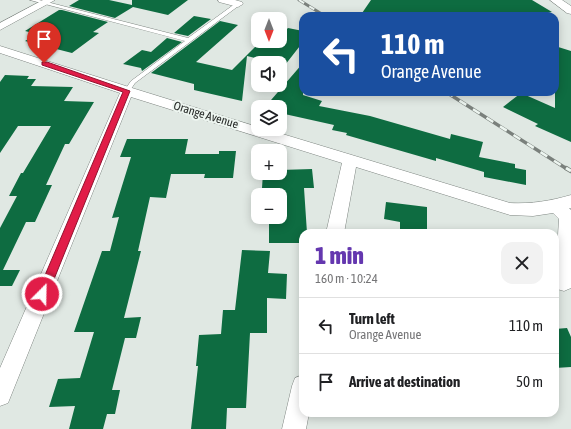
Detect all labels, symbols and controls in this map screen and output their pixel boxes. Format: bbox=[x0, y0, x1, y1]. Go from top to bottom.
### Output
north arrow bbox=[251, 12, 287, 48]
map controls bbox=[251, 12, 287, 224]
pin bbox=[27, 22, 61, 63]
icon: arrive bbox=[33, 28, 55, 50]
icon: left bbox=[315, 28, 367, 80]
text: 110 m bbox=[381, 28, 444, 60]
button: sound bbox=[251, 56, 287, 92]
text: Orange Avenue bbox=[381, 61, 481, 82]
street label: Orange Avenue bbox=[172, 99, 240, 131]
button: layers bbox=[251, 100, 287, 136]
button: + bbox=[251, 144, 287, 180]
button: − bbox=[251, 188, 287, 224]
text: 1 min bbox=[315, 242, 364, 269]
button: close bbox=[501, 242, 543, 284]
text: 160 m · 10:24 bbox=[315, 271, 378, 286]
position arrow bbox=[21, 273, 63, 315]
text: Turn left bbox=[349, 310, 395, 327]
icon: left bbox=[315, 315, 337, 337]
text: 110 m bbox=[509, 317, 543, 334]
text: Orange Avenue bbox=[349, 327, 422, 342]
icon: arrive bbox=[315, 371, 337, 393]
text: Arrive at destination bbox=[349, 373, 460, 390]
text: 50 m bbox=[516, 373, 543, 390]

